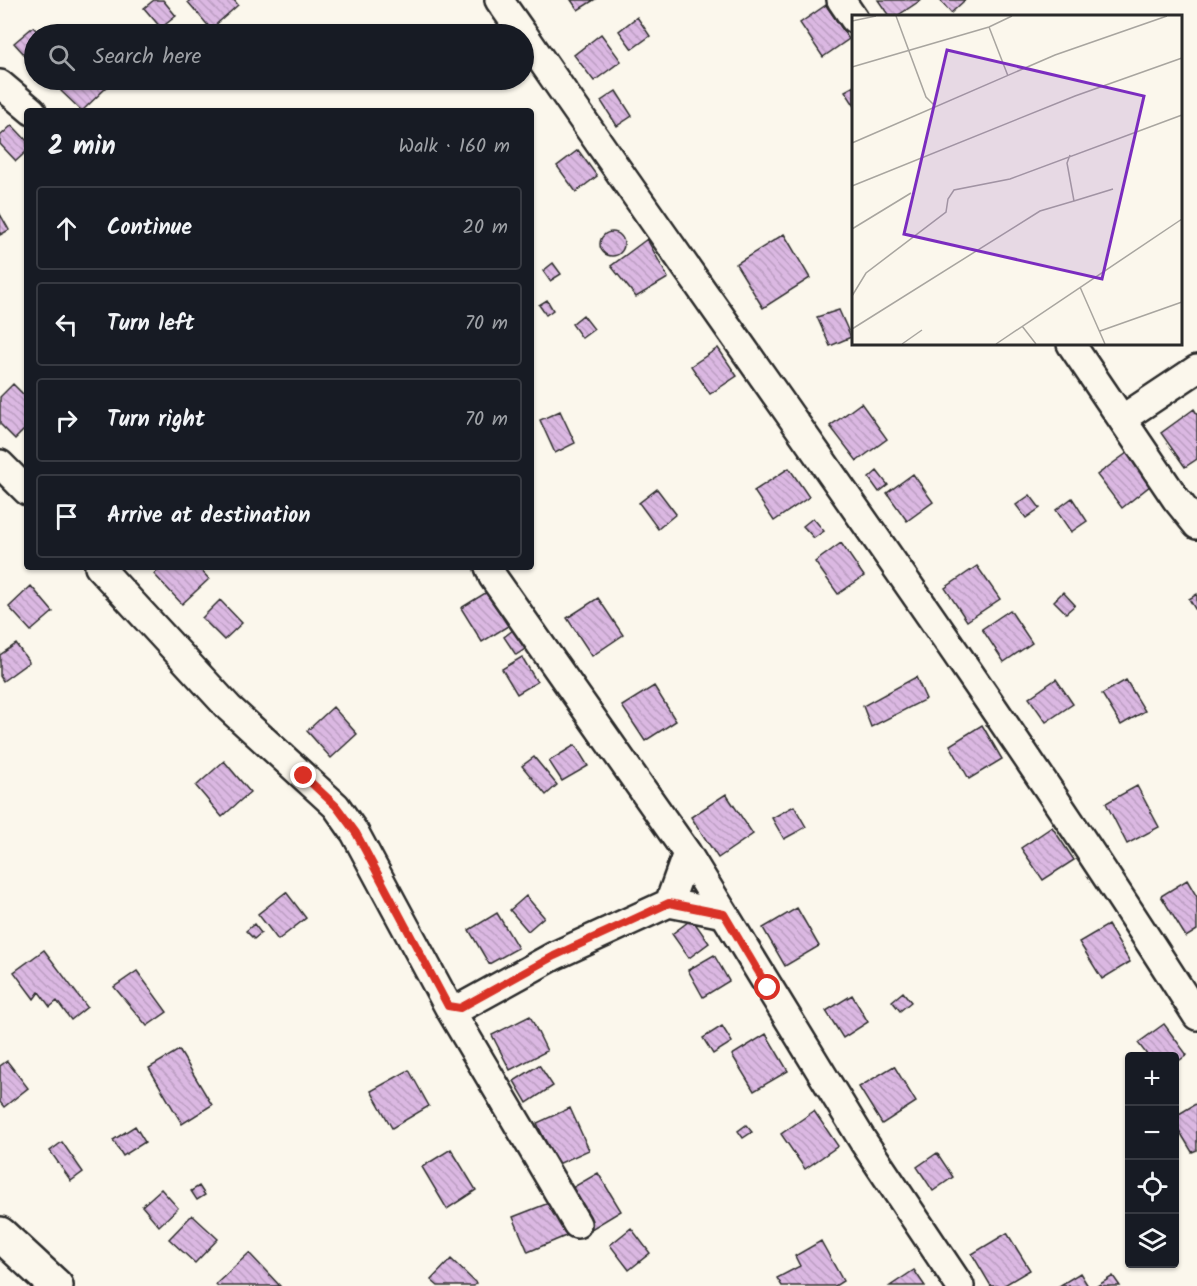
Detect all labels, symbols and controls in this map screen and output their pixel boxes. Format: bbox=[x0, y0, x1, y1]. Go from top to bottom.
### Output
inset map bbox=[852, 15, 1182, 345]
search box bbox=[24, 24, 534, 90]
text: Search here bbox=[93, 40, 201, 75]
icon: search bbox=[45, 41, 78, 74]
text: 2 min bbox=[48, 126, 116, 168]
text: Walk · 160 m bbox=[399, 131, 510, 163]
text: Continue bbox=[107, 211, 192, 246]
icon: ahead bbox=[50, 212, 83, 245]
text: 20 m bbox=[462, 212, 508, 244]
text: Turn left bbox=[107, 307, 194, 342]
icon: left bbox=[50, 308, 83, 341]
text: 70 m bbox=[465, 308, 508, 340]
text: Turn right bbox=[107, 403, 205, 438]
icon: right bbox=[50, 404, 83, 437]
text: 70 m bbox=[465, 404, 508, 436]
text: Arrive at destination bbox=[107, 499, 310, 534]
icon: arrive bbox=[50, 500, 83, 533]
route end bbox=[290, 762, 316, 788]
route start bbox=[754, 974, 780, 1000]
map controls bbox=[1125, 1052, 1179, 1268]
button: + bbox=[1125, 1052, 1179, 1106]
button: − bbox=[1125, 1106, 1179, 1160]
button: locate bbox=[1125, 1160, 1179, 1214]
button: layers bbox=[1125, 1214, 1179, 1268]

